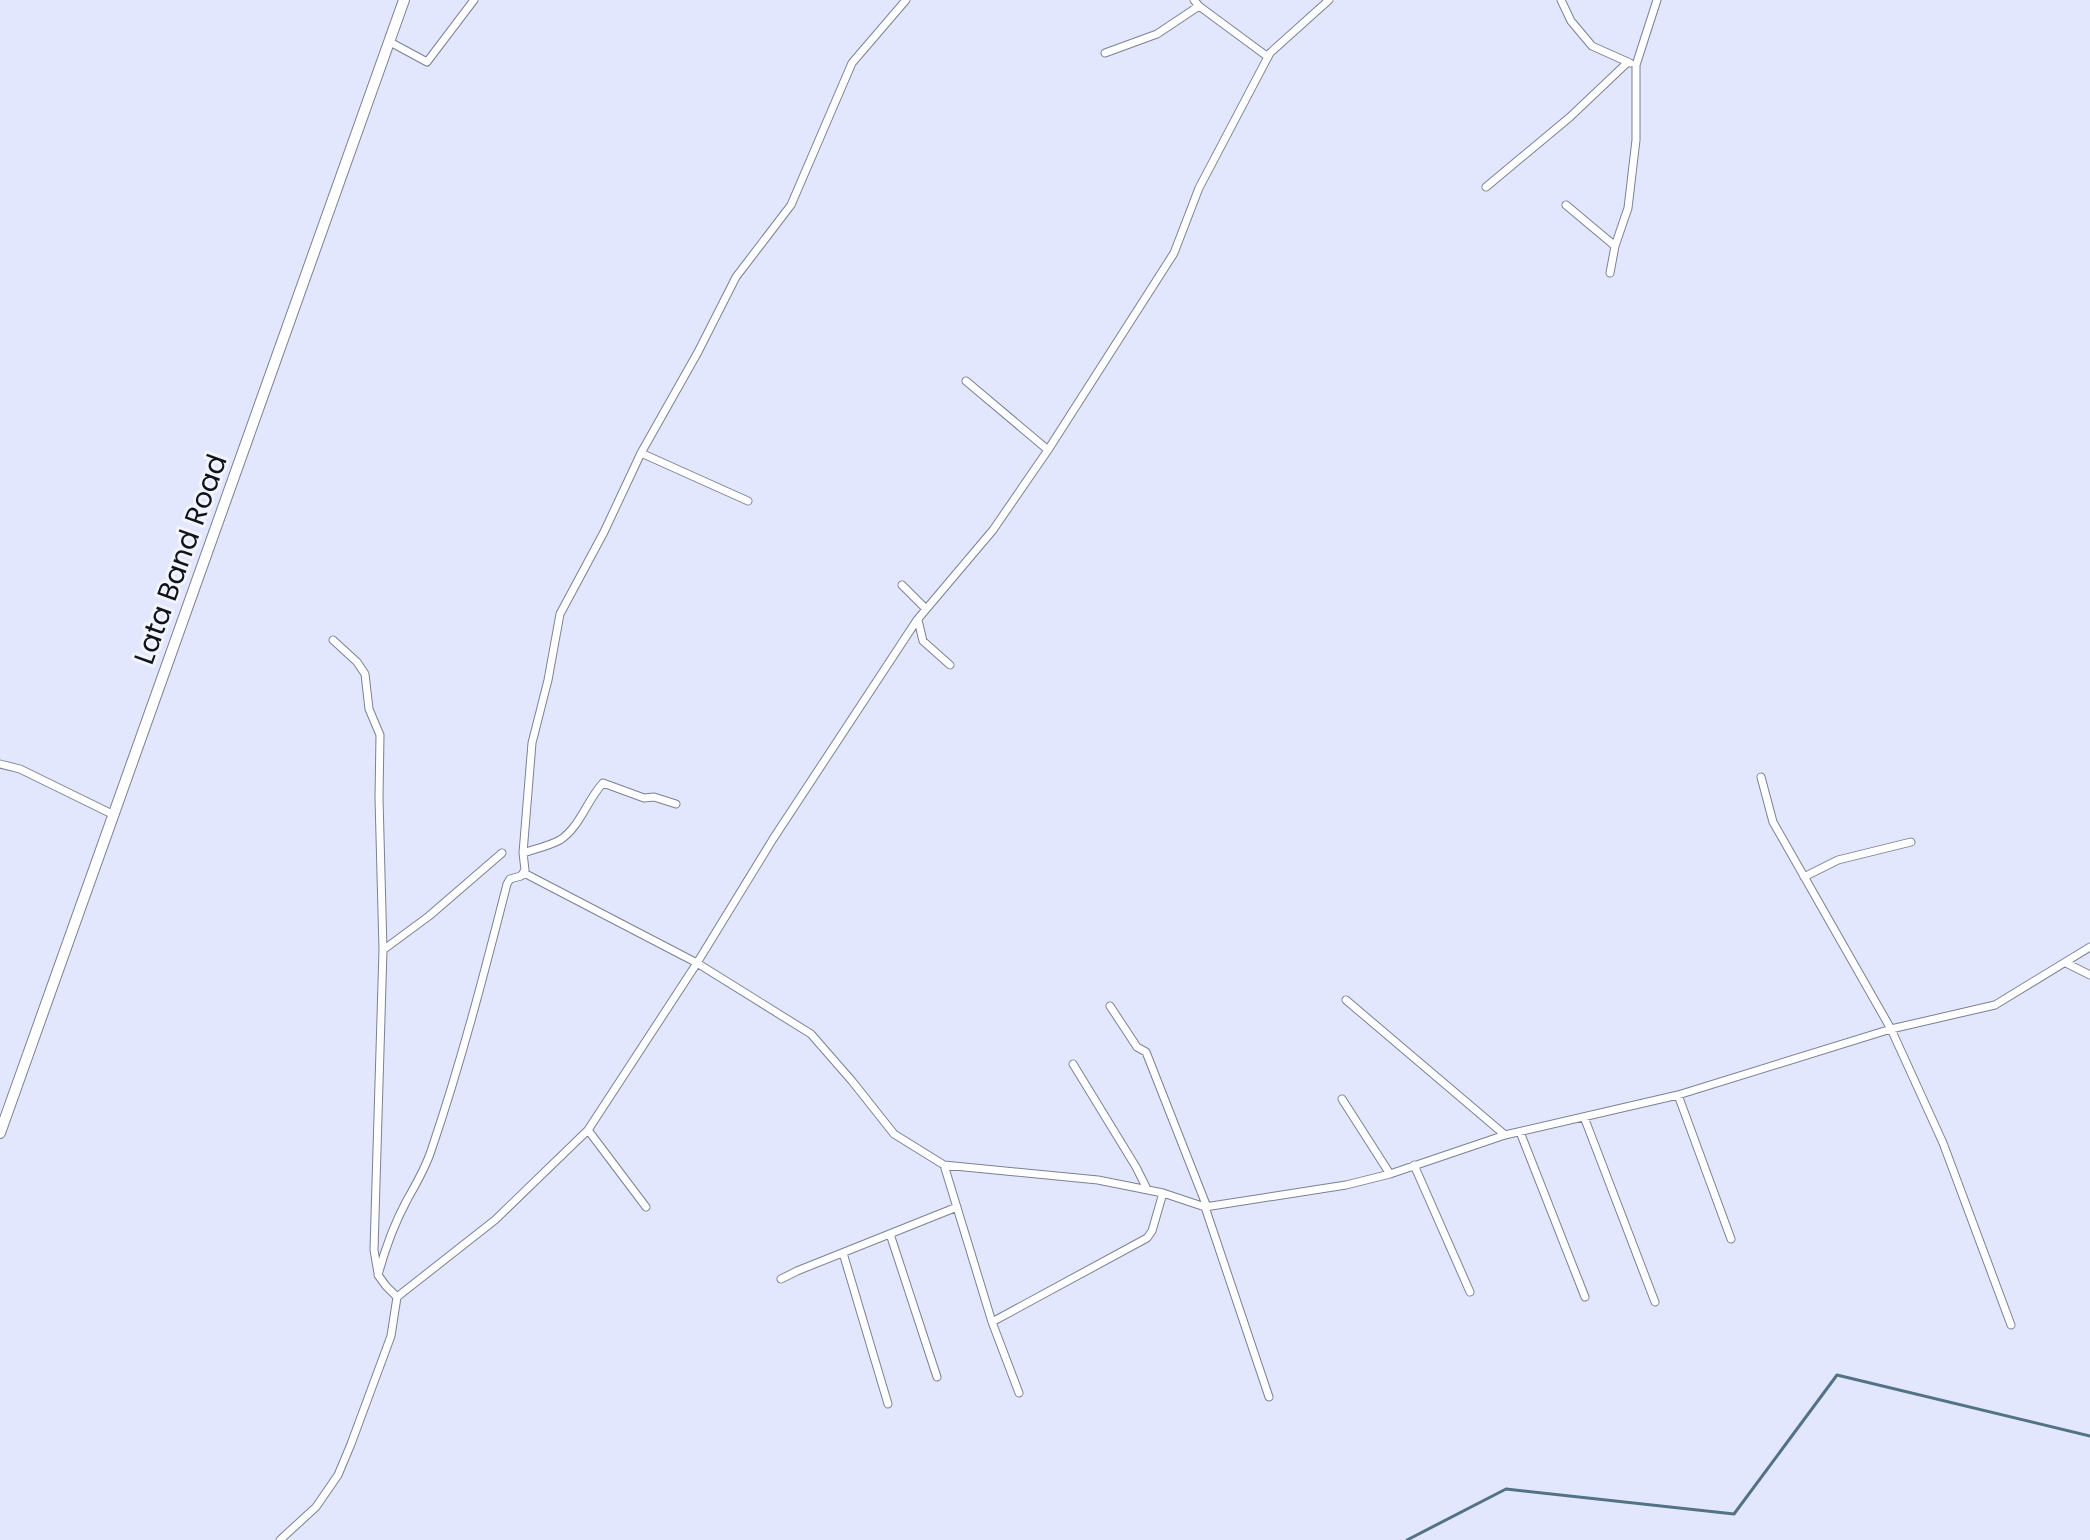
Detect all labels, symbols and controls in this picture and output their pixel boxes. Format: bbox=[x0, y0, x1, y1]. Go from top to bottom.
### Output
street label: Lata Band Road bbox=[124, 449, 237, 670]

